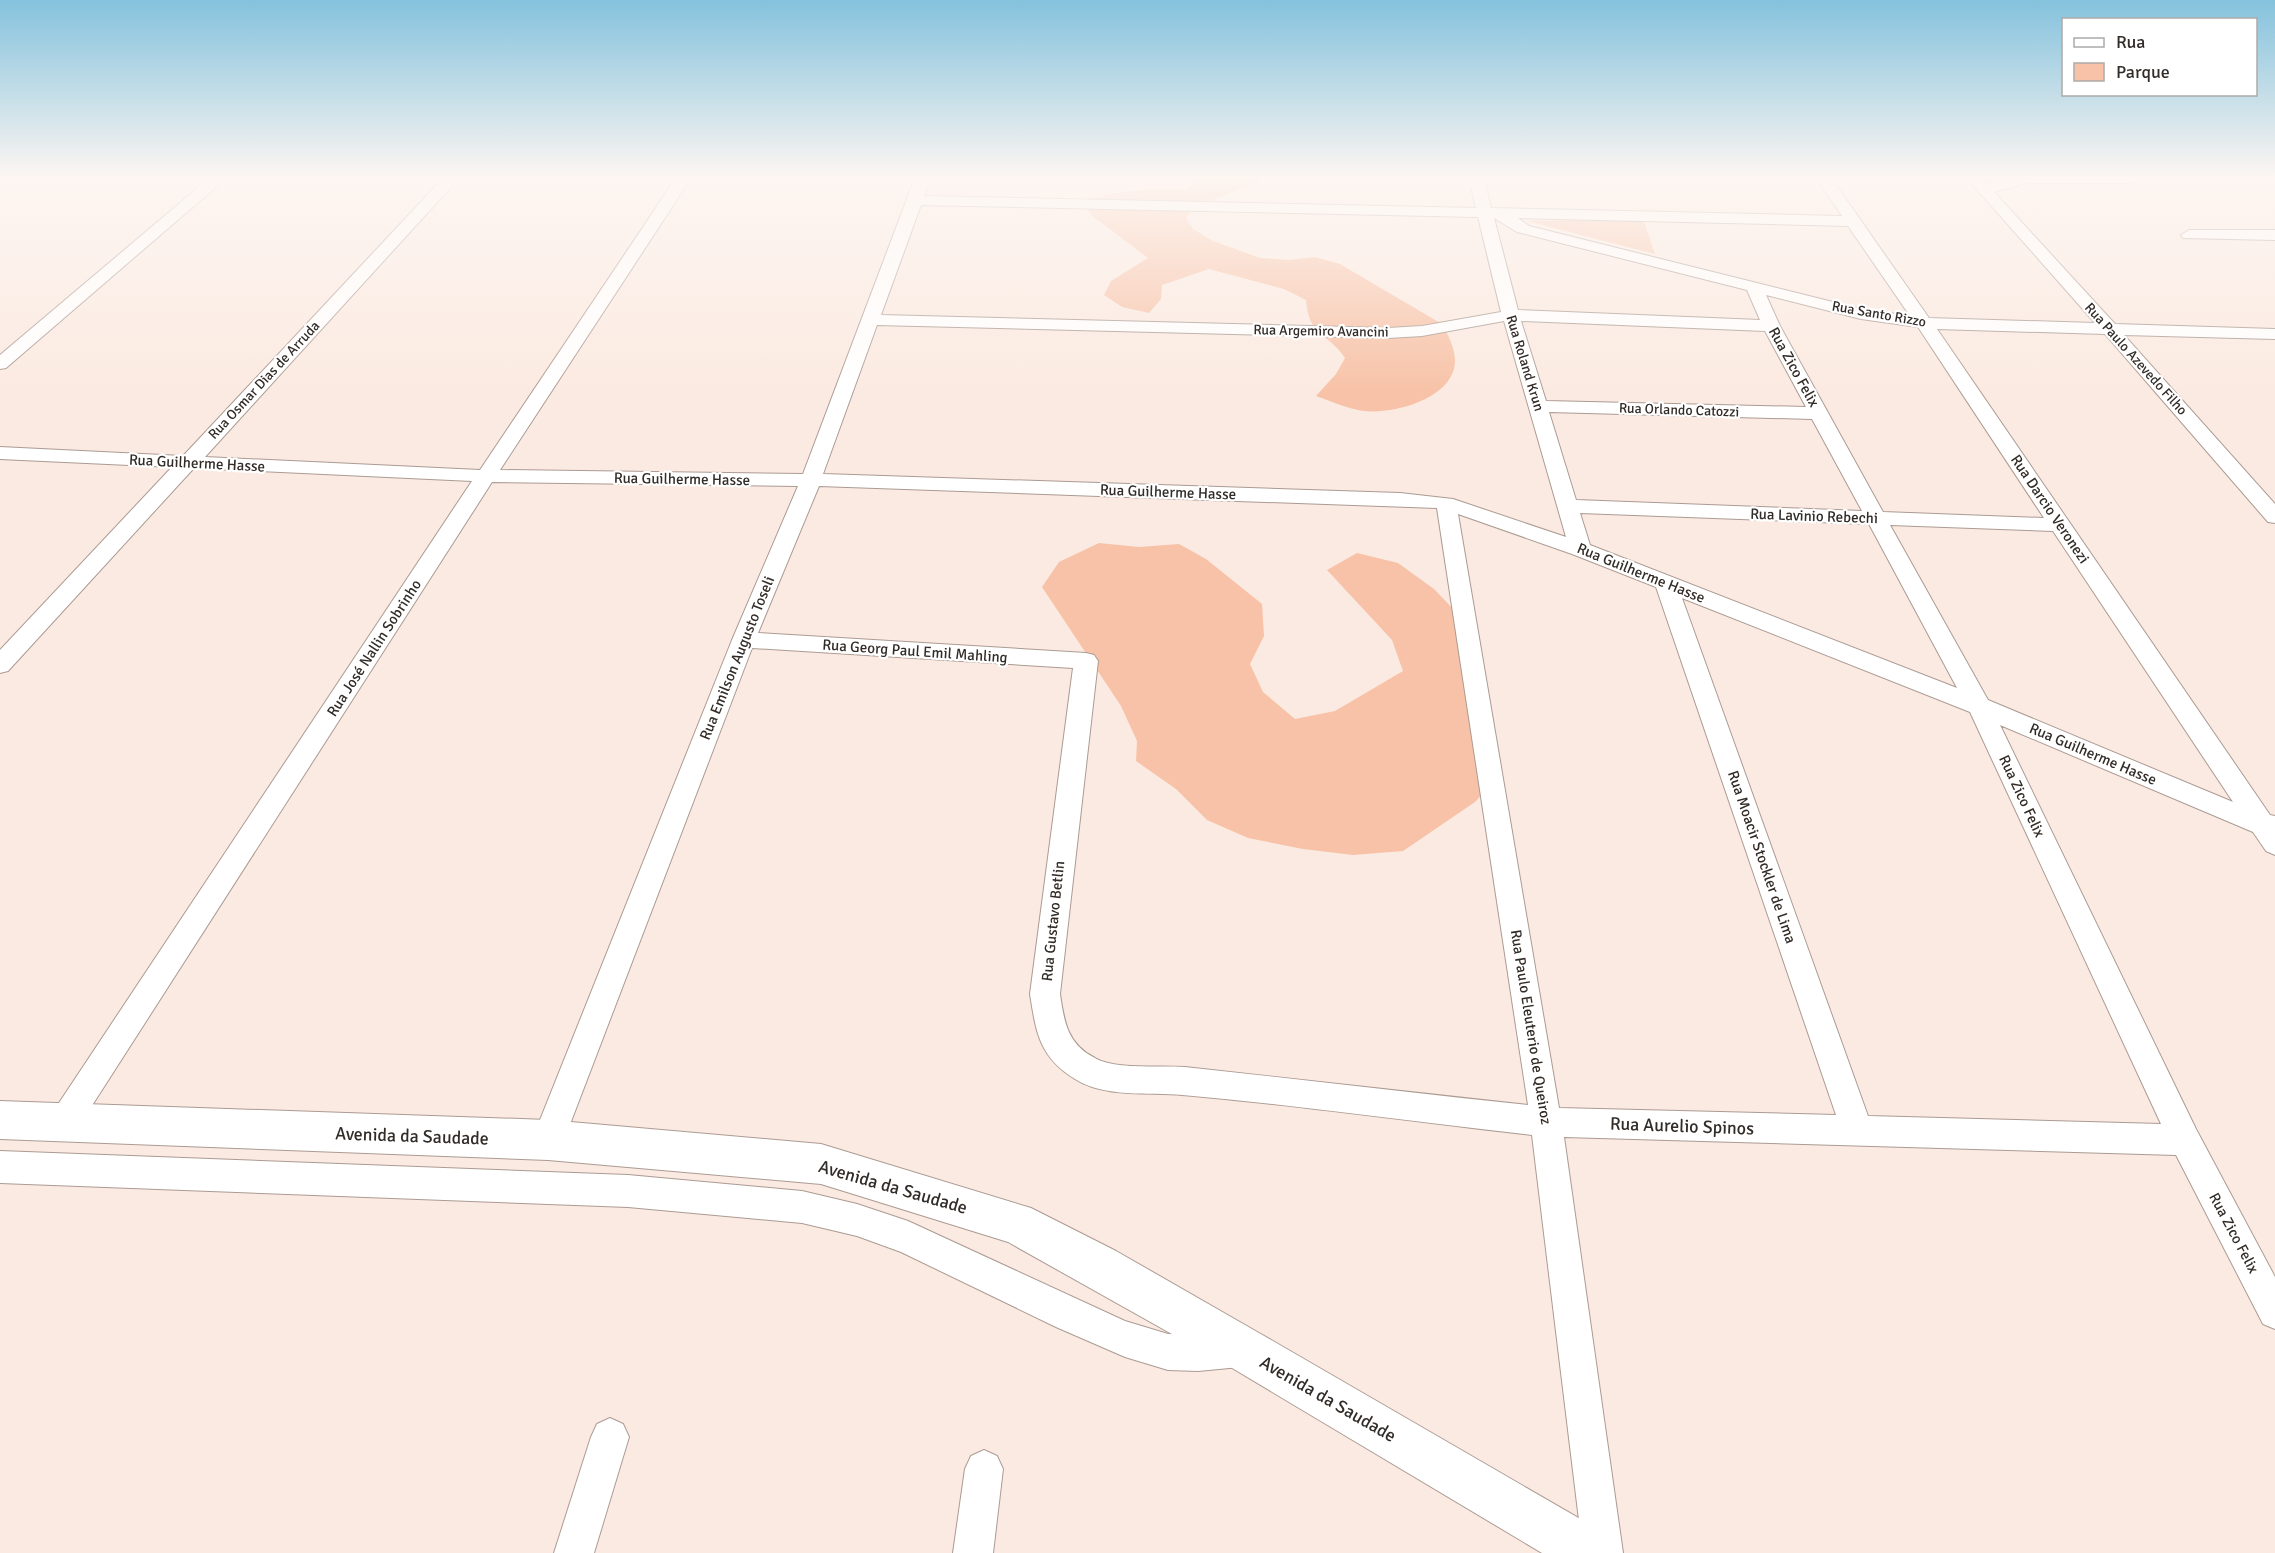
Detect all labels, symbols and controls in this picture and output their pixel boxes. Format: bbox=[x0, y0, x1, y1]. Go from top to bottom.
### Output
legend bbox=[2062, 18, 2257, 96]
text: Rua bbox=[2116, 31, 2145, 53]
text: Parque bbox=[2116, 61, 2170, 83]
street label: Rua Santo Rizzo bbox=[1831, 297, 1927, 331]
street label: Rua Paulo Azevedo Filho bbox=[2081, 299, 2191, 419]
street label: Rua Roland Krun bbox=[1502, 313, 1548, 413]
street label: Rua Osmar Dias de Arruda bbox=[205, 317, 323, 443]
street label: Rua Argemiro Avancini bbox=[1253, 321, 1389, 341]
street label: Rua Zico Felix bbox=[1765, 324, 1823, 410]
street label: Rua Orlando Catozzi bbox=[1619, 399, 1739, 421]
street label: Rua Guilherme Hasse bbox=[128, 450, 266, 476]
street label: Rua Darcio Veronezi bbox=[2007, 451, 2093, 567]
street label: Rua Guilherme Hasse bbox=[614, 469, 750, 489]
street label: Rua Guilherme Hasse bbox=[1100, 481, 1236, 503]
street label: Rua Lavinio Rebechi bbox=[1750, 505, 1878, 527]
street label: Rua Guilherme Hasse bbox=[1574, 539, 1708, 607]
street label: Rua Emilson Augusto Toseli bbox=[696, 573, 778, 743]
street label: Rua José Nallin Sobrinho bbox=[323, 576, 425, 720]
street label: Rua Georg Paul Emil Mahling bbox=[822, 636, 1008, 666]
street label: Rua Guilherme Hasse bbox=[2027, 719, 2159, 789]
street label: Rua Zico Felix bbox=[1995, 752, 2049, 840]
street label: Rua Moacir Stockler de Lima bbox=[1724, 768, 1800, 946]
street label: Rua Gustavo Betlin bbox=[1038, 860, 1068, 982]
street label: Rua Paulo Eleuterio de Queiroz bbox=[1507, 928, 1555, 1126]
street label: Rua Aurelio Spinos bbox=[1610, 1112, 1755, 1140]
street label: Avenida da Saudade bbox=[335, 1122, 489, 1150]
street label: Avenida da Saudade bbox=[816, 1155, 970, 1219]
street label: Rua Zico Felix bbox=[2205, 1190, 2263, 1276]
street label: Avenida da Saudade bbox=[1256, 1351, 1400, 1447]

